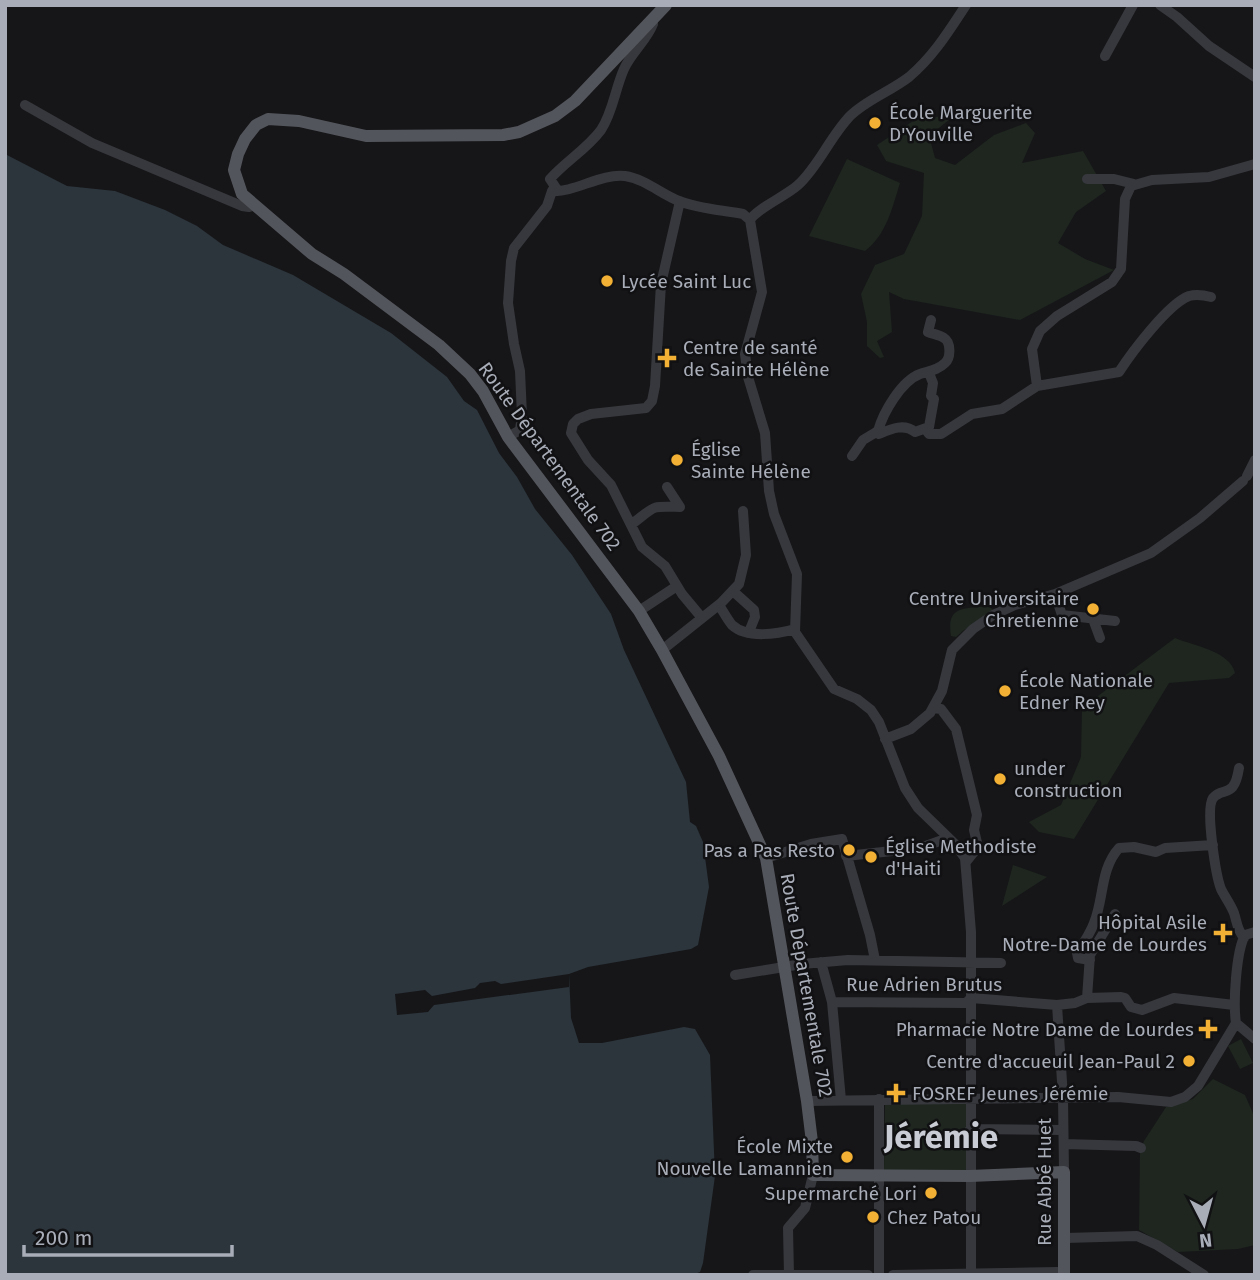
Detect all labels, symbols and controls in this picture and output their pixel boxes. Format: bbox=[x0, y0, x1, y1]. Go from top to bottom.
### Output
place label: École Marguerite D'Youville bbox=[889, 101, 1032, 146]
marker: École Marguerite D'Youville bbox=[867, 115, 883, 131]
place label: Lycée Saint Luc bbox=[621, 270, 751, 293]
marker: Lycée Saint Luc bbox=[599, 273, 615, 289]
place label: Centre de santé de Sainte Hélène bbox=[683, 336, 830, 381]
marker: Centre de santé de Sainte Hélène bbox=[657, 348, 677, 368]
street label: Route Départementale 702 bbox=[474, 358, 626, 555]
place label: Église Sainte Hélène bbox=[691, 438, 811, 483]
marker: Église Sainte Hélène bbox=[669, 452, 685, 468]
place label: Centre Universitaire Chretienne bbox=[909, 587, 1079, 632]
marker: Centre Universitaire Chretienne bbox=[1085, 601, 1101, 617]
place label: École Nationale Edner Rey bbox=[1019, 669, 1153, 714]
marker: École Nationale Edner Rey bbox=[997, 683, 1013, 699]
place label: under construction bbox=[1014, 757, 1123, 802]
marker: under construction bbox=[992, 771, 1008, 787]
place label: Église Methodiste d'Haiti bbox=[885, 835, 1037, 880]
place label: Pas a Pas Resto bbox=[703, 839, 835, 862]
marker: Pas a Pas Resto bbox=[841, 842, 857, 858]
marker: Église Methodiste d'Haiti bbox=[863, 849, 879, 865]
street label: Route Départementale 702 bbox=[775, 871, 838, 1099]
place label: Hôpital Asile Notre-Dame de Lourdes bbox=[1002, 911, 1207, 956]
marker: Hôpital Asile Notre-Dame de Lourdes bbox=[1213, 923, 1233, 943]
street label: Rue Adrien Brutus bbox=[846, 973, 1002, 996]
place label: Pharmacie Notre Dame de Lourdes bbox=[896, 1018, 1194, 1041]
marker: Pharmacie Notre Dame de Lourdes bbox=[1200, 1021, 1216, 1037]
place label: Centre d'accueuil Jean-Paul 2 bbox=[926, 1050, 1175, 1073]
marker: Centre d'accueuil Jean-Paul 2 bbox=[1181, 1053, 1197, 1069]
place label: FOSREF Jeunes Jérémie bbox=[912, 1082, 1108, 1105]
marker: FOSREF Jeunes Jérémie bbox=[886, 1083, 906, 1103]
district label: Jérémie bbox=[883, 1117, 998, 1157]
street label: Rue Abbé Huet bbox=[1033, 1118, 1056, 1246]
place label: École Mixte Nouvelle Lamannien bbox=[656, 1135, 833, 1180]
marker: École Mixte Nouvelle Lamannien bbox=[839, 1149, 855, 1165]
place label: Supermarché Lori bbox=[765, 1182, 917, 1205]
marker: Supermarché Lori bbox=[923, 1185, 939, 1201]
north arrow bbox=[1169, 1189, 1239, 1259]
place label: Chez Patou bbox=[887, 1206, 981, 1229]
marker: Chez Patou bbox=[865, 1209, 881, 1225]
scale bar bbox=[24, 1214, 233, 1258]
text: 200 m bbox=[35, 1225, 92, 1251]
text: N bbox=[1198, 1228, 1213, 1253]

